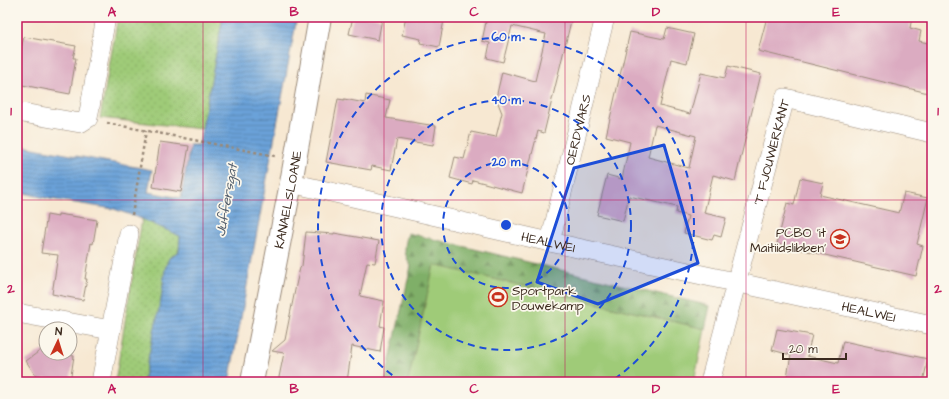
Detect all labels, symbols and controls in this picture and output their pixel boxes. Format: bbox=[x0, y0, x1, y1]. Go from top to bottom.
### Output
text: A bbox=[108, 3, 117, 21]
text: B bbox=[289, 3, 299, 21]
text: C bbox=[469, 3, 479, 21]
text: D bbox=[652, 3, 661, 21]
text: E bbox=[832, 3, 840, 21]
text: 60 m bbox=[491, 29, 521, 46]
text: 40 m bbox=[491, 92, 522, 109]
street label: OERDWARS bbox=[561, 92, 596, 167]
street label: 'T FJOUWERKANT bbox=[749, 96, 795, 207]
text: 1 bbox=[10, 102, 12, 120]
text: 1 bbox=[937, 102, 939, 120]
street label: KANAELSLOANE bbox=[270, 149, 307, 250]
text: 20 m bbox=[491, 154, 521, 171]
water label: Juffersgat bbox=[211, 161, 243, 238]
centre of rings bbox=[499, 218, 513, 232]
place label: PCBO 'it Maitiidslibben' bbox=[750, 224, 827, 257]
street label: HEALWEI bbox=[519, 228, 577, 257]
school or university icon: PCBO 'it Maitiidslibben' bbox=[829, 228, 851, 250]
text: 2 bbox=[6, 280, 15, 298]
text: 2 bbox=[933, 280, 942, 298]
place label: Sportpark Douwekamp bbox=[512, 282, 584, 315]
sports icon: Sportpark Douwekamp bbox=[487, 286, 509, 308]
street label: HEALWEI bbox=[840, 298, 897, 327]
north arrow bbox=[38, 321, 78, 361]
text: N bbox=[55, 324, 63, 339]
scale bar bbox=[783, 335, 846, 361]
text: 20 m bbox=[789, 341, 818, 358]
text: A bbox=[108, 380, 117, 398]
text: B bbox=[289, 380, 299, 398]
text: C bbox=[469, 380, 479, 398]
text: D bbox=[652, 380, 661, 398]
text: E bbox=[832, 380, 840, 398]

